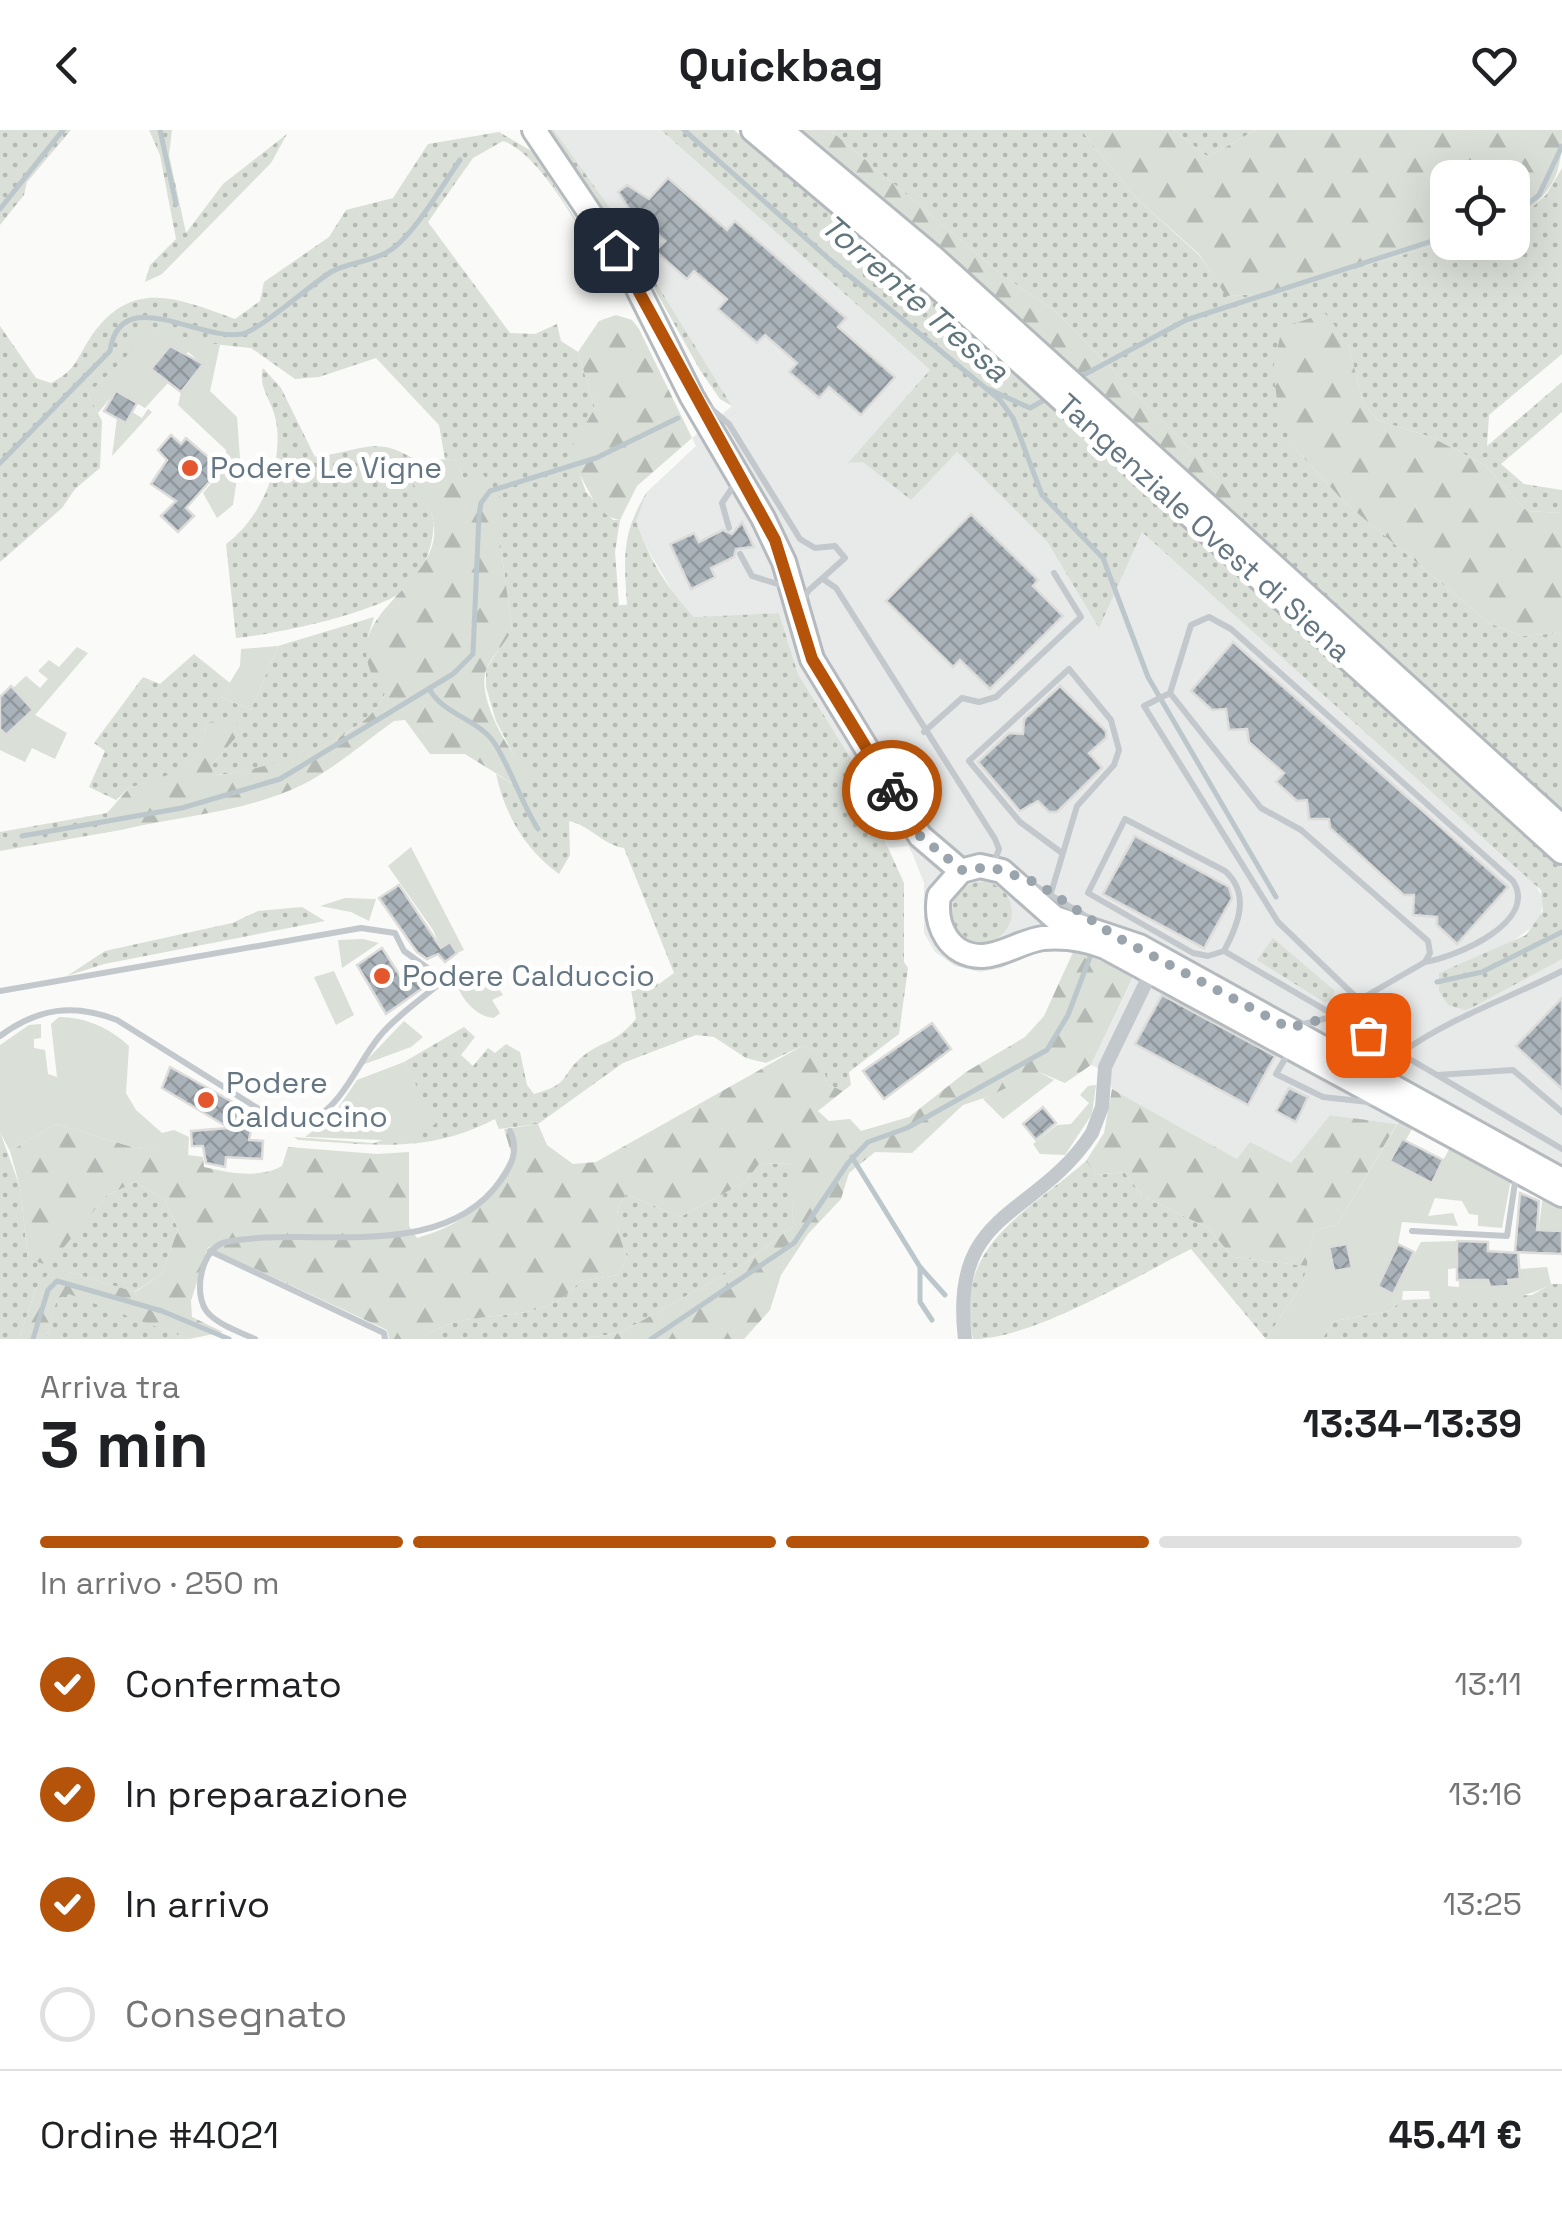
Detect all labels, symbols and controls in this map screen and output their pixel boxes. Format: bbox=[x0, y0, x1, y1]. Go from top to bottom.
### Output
text: Quickbag bbox=[679, 37, 883, 94]
icon: back bbox=[40, 38, 95, 93]
icon: heart bbox=[1467, 38, 1522, 93]
map controls bbox=[1430, 160, 1530, 260]
button: locate bbox=[1430, 160, 1530, 260]
water label: Torrente Tressa bbox=[813, 205, 1018, 391]
pin bbox=[574, 208, 659, 293]
icon: home bbox=[589, 223, 644, 278]
street label: Tangenziale Ovest di Siena bbox=[1049, 385, 1360, 670]
place label: Podere Le Vigne bbox=[210, 448, 442, 487]
marker: Podere Le Vigne bbox=[179, 457, 201, 479]
courier bbox=[842, 740, 942, 840]
icon: bike bbox=[865, 763, 920, 818]
place label: Podere Calduccio bbox=[402, 956, 655, 995]
marker: Podere Calduccio bbox=[371, 965, 393, 987]
pin bbox=[1326, 993, 1411, 1078]
icon: bag bbox=[1341, 1008, 1396, 1063]
place label: Podere Calduccino bbox=[226, 1063, 388, 1136]
marker: Podere Calduccino bbox=[195, 1089, 217, 1111]
text: Arriva tra bbox=[40, 1367, 180, 1407]
text: 13:34–13:39 bbox=[1303, 1400, 1522, 1448]
text: 3 min bbox=[40, 1403, 209, 1486]
text: In arrivo · 250 m bbox=[40, 1563, 280, 1603]
icon: check bbox=[40, 1657, 95, 1712]
text: Confermato bbox=[125, 1660, 342, 1708]
text: 13:11 bbox=[1454, 1664, 1522, 1704]
icon: check bbox=[40, 1767, 95, 1822]
text: In preparazione bbox=[125, 1770, 408, 1818]
text: 13:16 bbox=[1448, 1774, 1522, 1814]
icon: check bbox=[40, 1877, 95, 1932]
text: In arrivo bbox=[125, 1880, 270, 1928]
text: 13:25 bbox=[1443, 1884, 1522, 1924]
text: Consegnato bbox=[125, 1990, 347, 2038]
text: Ordine #4021 bbox=[40, 2111, 279, 2159]
text: 45.41 € bbox=[1388, 2111, 1522, 2159]

